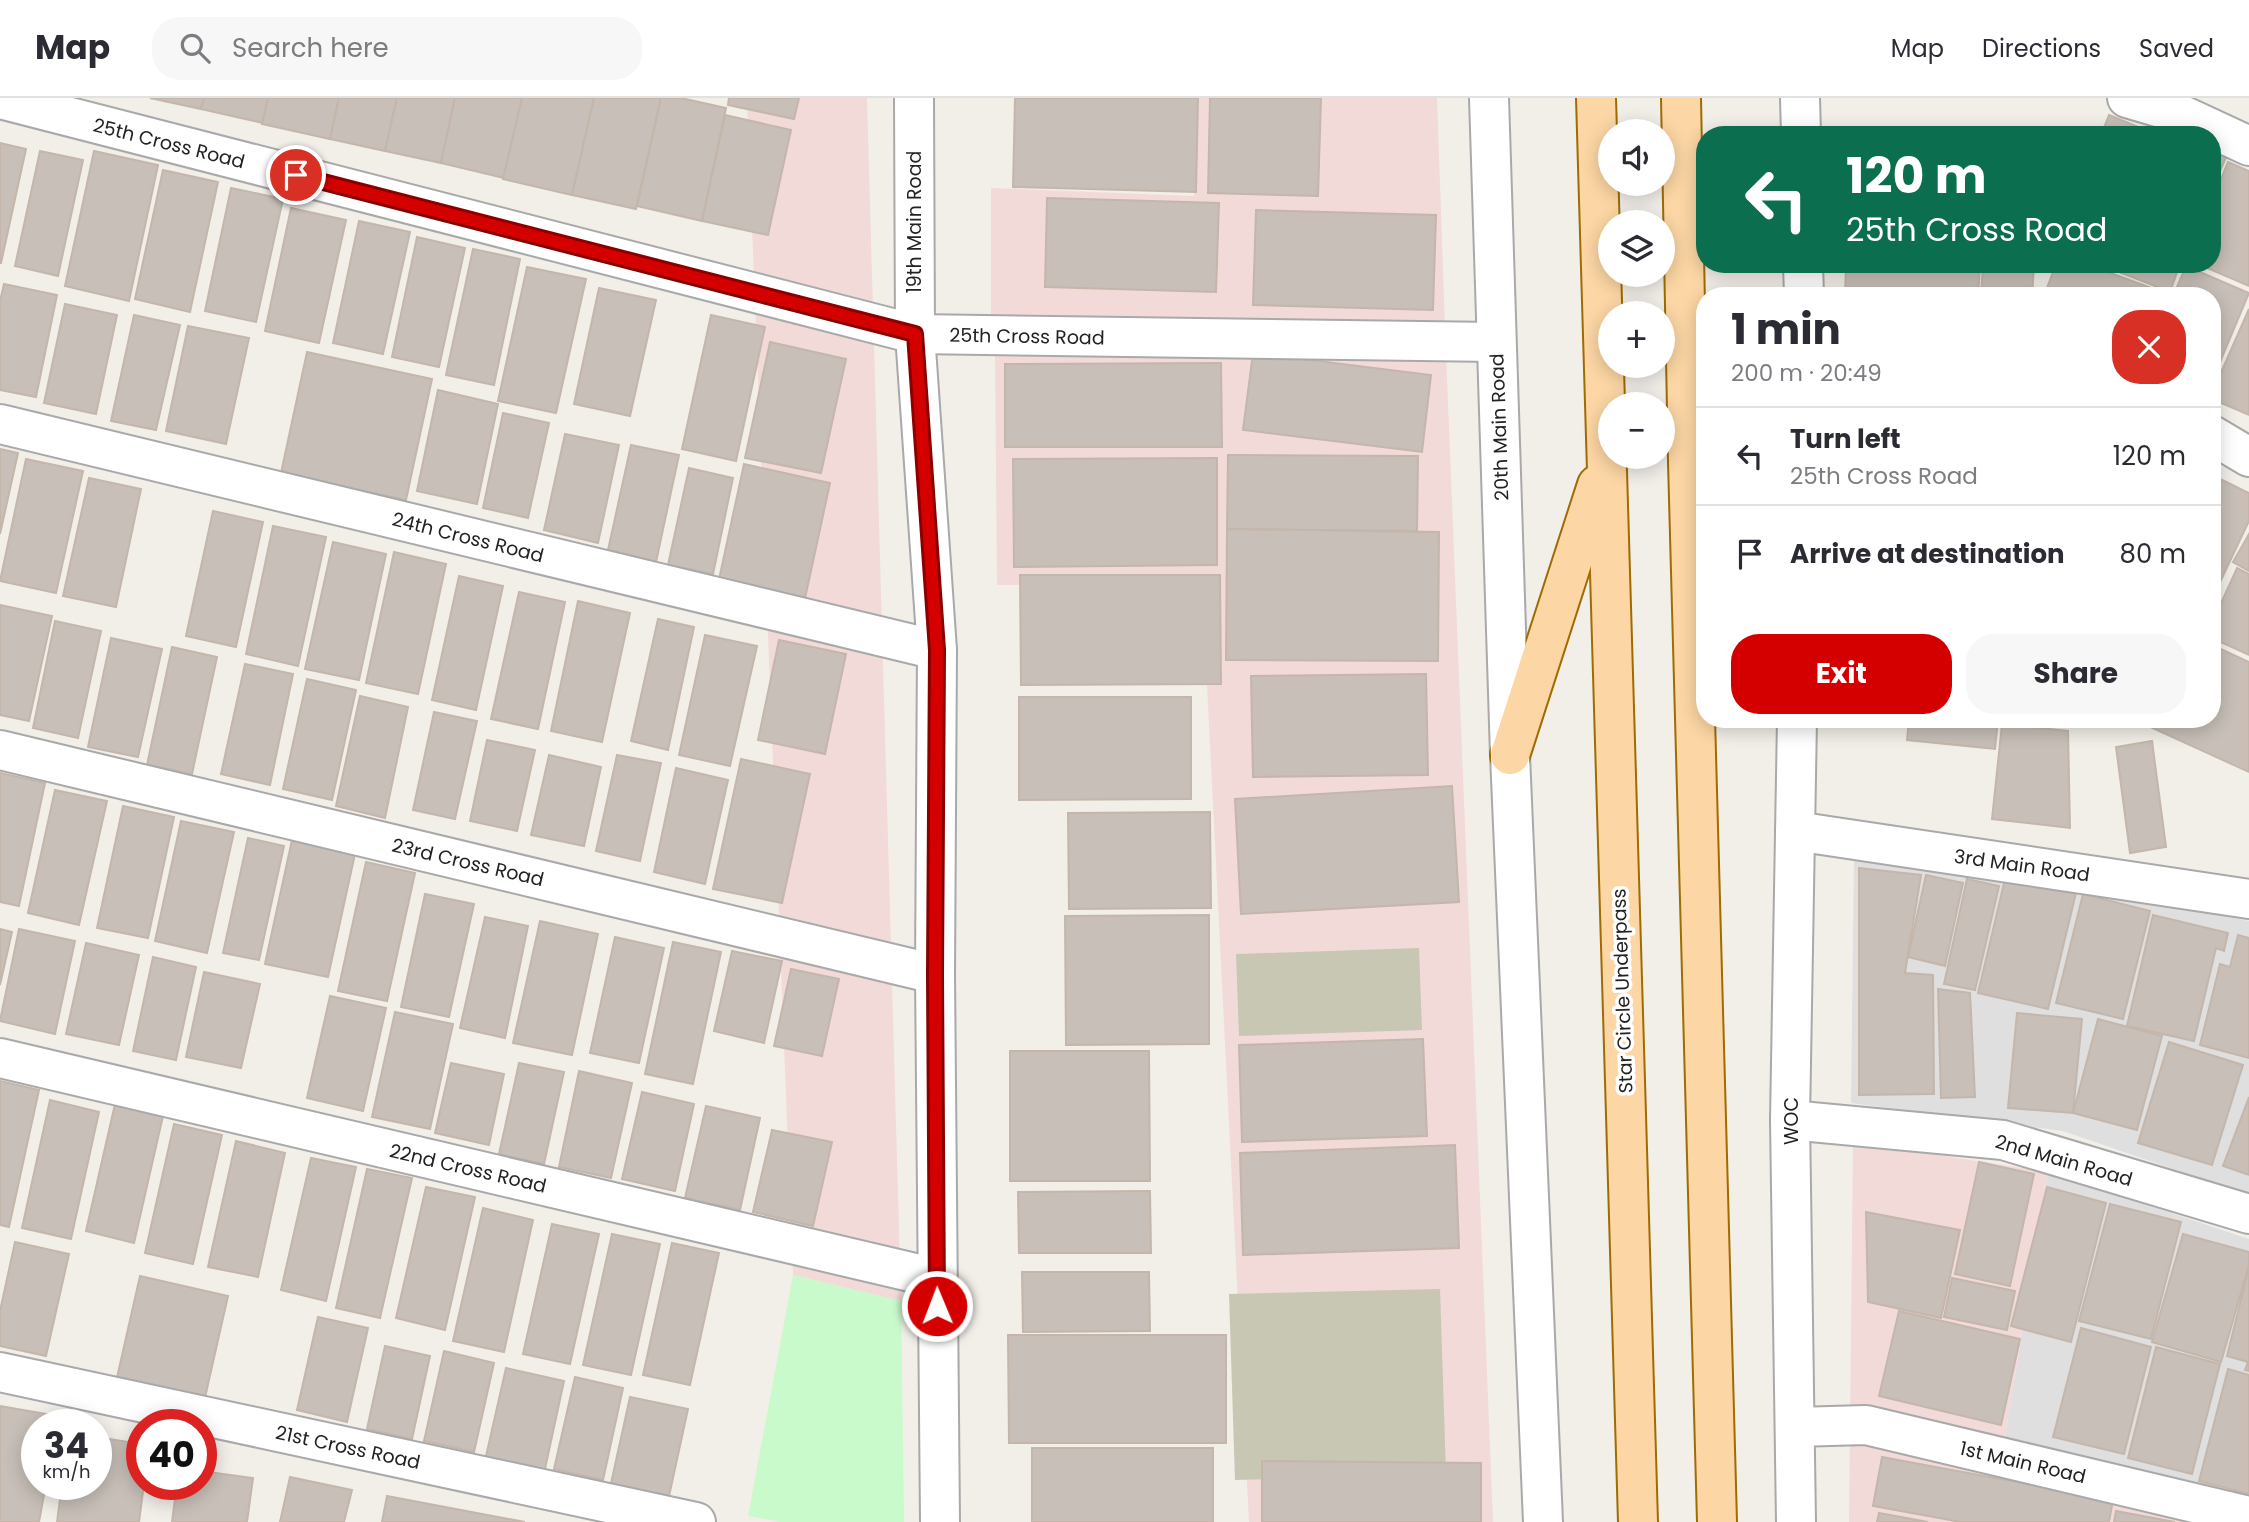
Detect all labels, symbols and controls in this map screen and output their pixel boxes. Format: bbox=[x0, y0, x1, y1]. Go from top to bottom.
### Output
search box bbox=[152, 17, 642, 80]
text: Map bbox=[35, 24, 110, 71]
icon: search bbox=[176, 29, 214, 67]
text: Search here bbox=[232, 30, 389, 66]
text: Map bbox=[1891, 32, 1944, 65]
text: Directions bbox=[1982, 32, 2101, 65]
text: Saved bbox=[2139, 32, 2214, 65]
street label: 25th Cross Road bbox=[90, 112, 247, 175]
map controls bbox=[1598, 119, 1675, 469]
button: sound bbox=[1598, 119, 1675, 196]
text: 120 m bbox=[1846, 142, 1987, 210]
pin bbox=[266, 145, 326, 205]
street label: 19th Main Road bbox=[901, 151, 928, 293]
icon: left bbox=[1731, 154, 1822, 245]
icon: arrive bbox=[277, 156, 315, 194]
text: 25th Cross Road bbox=[1846, 207, 2107, 252]
button: layers bbox=[1598, 210, 1675, 287]
text: 1 min bbox=[1731, 300, 1841, 359]
button: + bbox=[1598, 301, 1675, 378]
button: close bbox=[2112, 310, 2186, 384]
street label: 25th Cross Road bbox=[949, 322, 1105, 351]
street label: 20th Main Road bbox=[1483, 353, 1516, 501]
text: 200 m · 20:49 bbox=[1731, 357, 1882, 389]
button: − bbox=[1598, 392, 1675, 469]
text: Turn left bbox=[1790, 421, 1901, 457]
icon: left bbox=[1731, 437, 1769, 475]
text: 120 m bbox=[2113, 438, 2186, 474]
text: 25th Cross Road bbox=[1790, 460, 1978, 492]
street label: 24th Cross Road bbox=[389, 506, 546, 569]
icon: arrive bbox=[1731, 535, 1769, 573]
text: Arrive at destination bbox=[1790, 536, 2065, 572]
text: 80 m bbox=[2120, 536, 2186, 572]
button: Exit bbox=[1731, 634, 1952, 714]
button: Share bbox=[1966, 634, 2186, 714]
street label: 23rd Cross Road bbox=[389, 832, 547, 893]
street label: 3rd Main Road bbox=[1952, 843, 2092, 888]
street label: Star Circle Underpass bbox=[1605, 888, 1640, 1094]
street label: WOC bbox=[1778, 1097, 1805, 1145]
street label: 2nd Main Road bbox=[1992, 1128, 2136, 1193]
street label: 22nd Cross Road bbox=[387, 1137, 549, 1200]
position arrow bbox=[900, 1269, 974, 1343]
speed limit sign: 40 bbox=[126, 1409, 217, 1500]
street label: 21st Cross Road bbox=[273, 1419, 423, 1476]
text: 34 bbox=[44, 1421, 89, 1470]
street label: 1st Main Road bbox=[1957, 1435, 2089, 1490]
text: km/h bbox=[43, 1459, 90, 1484]

